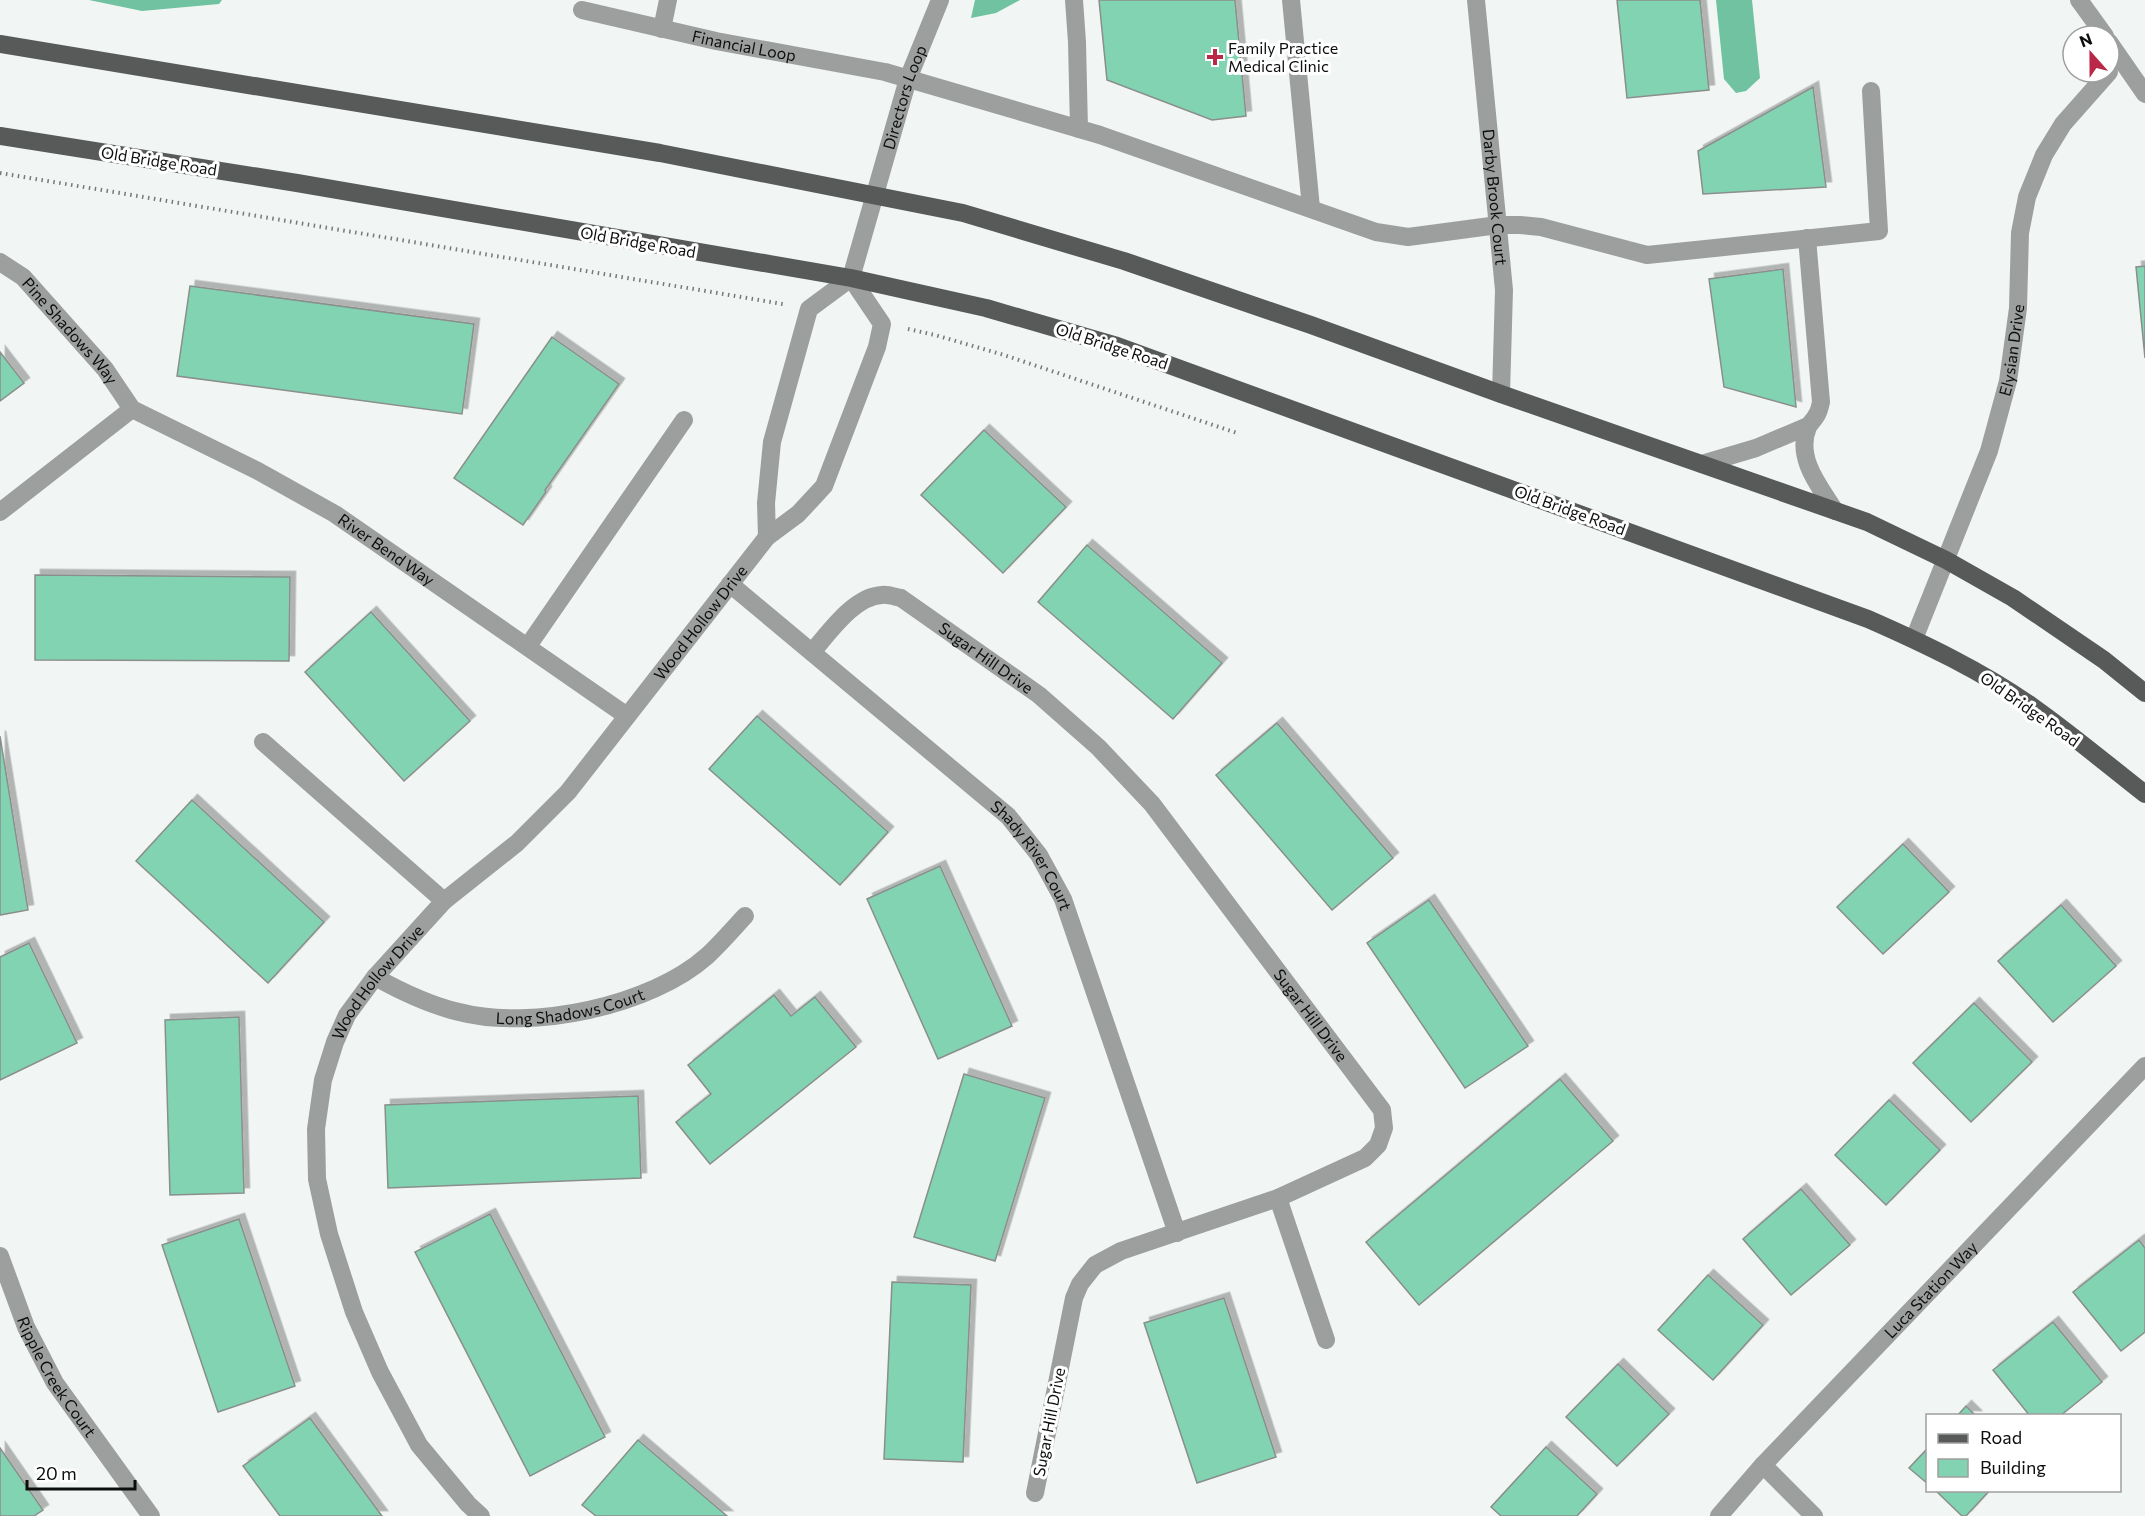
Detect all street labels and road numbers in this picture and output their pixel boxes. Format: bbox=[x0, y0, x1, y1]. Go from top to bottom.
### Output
street label: Financial Loop bbox=[690, 26, 798, 64]
street label: Directors Loop bbox=[878, 42, 930, 152]
street label: Darby Brook Court bbox=[1479, 128, 1512, 267]
street label: Old Bridge Road bbox=[100, 142, 218, 179]
street label: Old Bridge Road bbox=[579, 222, 697, 261]
street label: Pine Shadows Way bbox=[19, 273, 122, 387]
street label: Elysian Drive bbox=[1994, 303, 2027, 398]
street label: Old Bridge Road bbox=[1054, 318, 1171, 373]
street label: Old Bridge Road bbox=[1512, 481, 1628, 538]
street label: River Bend Way bbox=[335, 509, 438, 589]
street label: Wood Hollow Drive bbox=[649, 561, 751, 683]
street label: Sugar Hill Drive bbox=[936, 618, 1037, 697]
street label: Old Bridge Road bbox=[1977, 667, 2084, 750]
street label: Shady River Court bbox=[987, 796, 1076, 913]
street label: Wood Hollow Drive bbox=[327, 920, 427, 1042]
street label: Sugar Hill Drive bbox=[1270, 965, 1352, 1065]
street label: Long Shadows Court bbox=[495, 984, 647, 1027]
street label: Luca Station Way bbox=[1880, 1237, 1981, 1342]
street label: Ripple Creek Court bbox=[14, 1314, 101, 1441]
street label: Sugar Hill Drive bbox=[1029, 1366, 1068, 1478]

